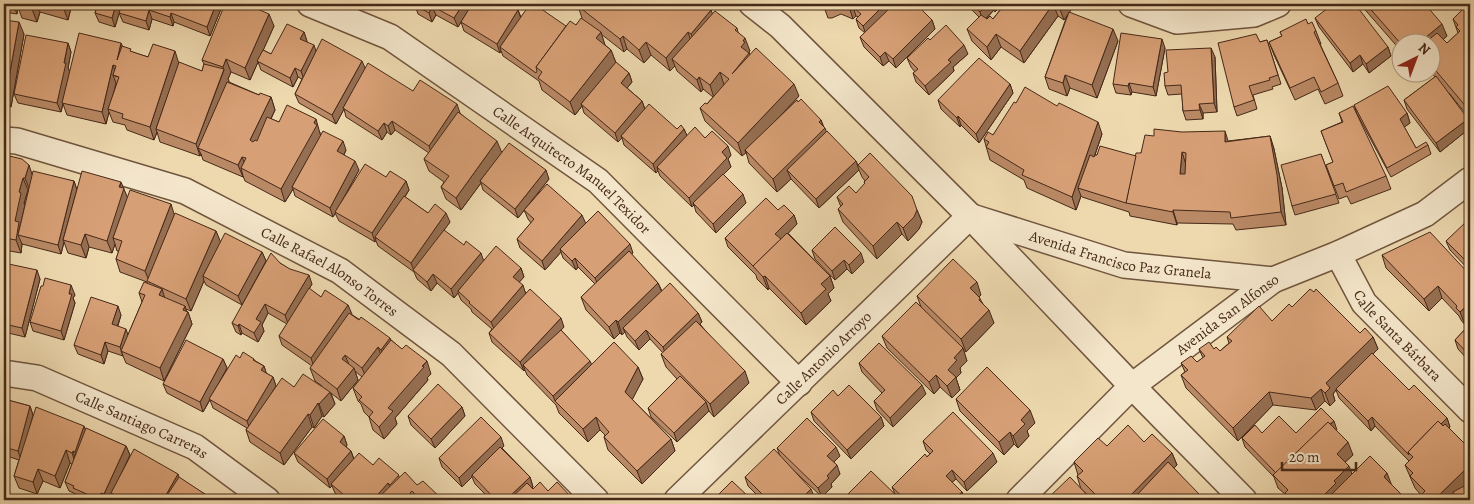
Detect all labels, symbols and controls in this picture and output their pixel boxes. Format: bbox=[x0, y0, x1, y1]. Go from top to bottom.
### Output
north arrow bbox=[1392, 32, 1442, 82]
text: N bbox=[1414, 38, 1435, 59]
street label: Calle Arquitecto Manuel Texidor bbox=[489, 101, 655, 238]
street label: Calle Rafael Alonso Torres bbox=[258, 222, 402, 321]
street label: Avenida Francisco Paz Granela bbox=[1026, 225, 1212, 284]
street label: Avenida San Alfonso bbox=[1171, 269, 1281, 360]
street label: Calle Santa Bárbara bbox=[1349, 286, 1446, 386]
street label: Calle Antonio Arroyo bbox=[771, 307, 876, 409]
street label: Calle Santiago Carreras bbox=[72, 386, 212, 463]
scale bar bbox=[1282, 439, 1355, 471]
text: 20 m bbox=[1289, 447, 1320, 467]

